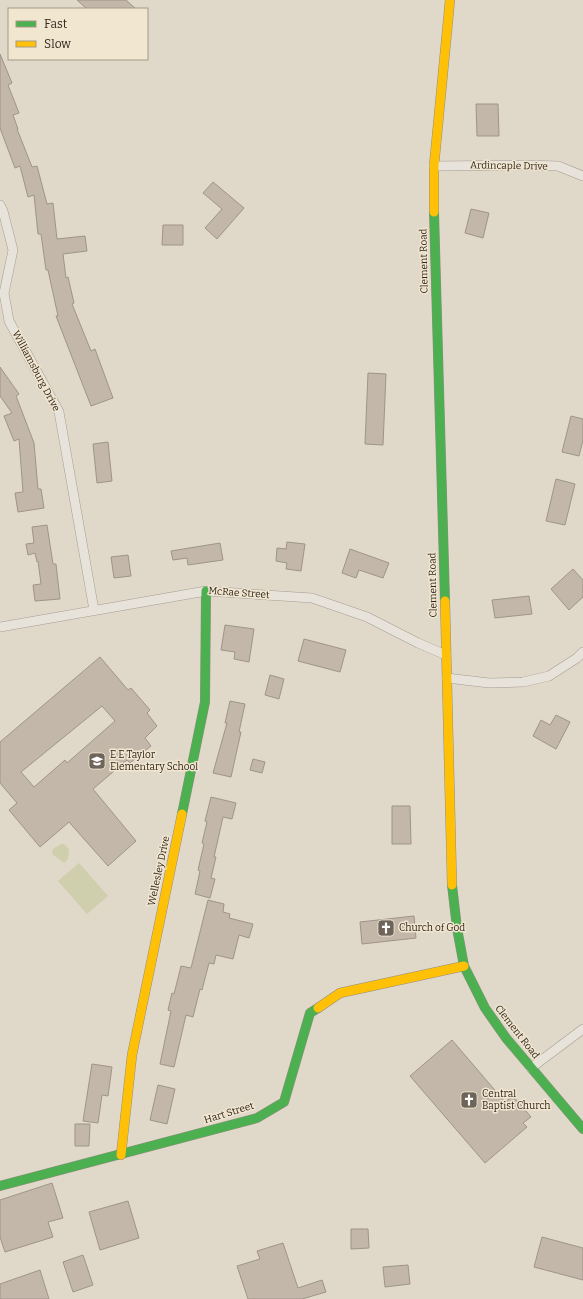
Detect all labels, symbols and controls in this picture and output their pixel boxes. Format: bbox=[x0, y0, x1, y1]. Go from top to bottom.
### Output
legend bbox=[8, 8, 148, 60]
text: Fast bbox=[44, 17, 68, 31]
text: Slow bbox=[44, 37, 71, 51]
street label: Ardincaple Drive bbox=[470, 159, 548, 173]
street label: Clement Road bbox=[417, 228, 431, 294]
street label: Williamsburg Drive bbox=[10, 329, 62, 413]
street label: Clement Road bbox=[426, 552, 440, 618]
street label: McRae Street bbox=[208, 585, 270, 601]
place label: E E Taylor Elementary School bbox=[110, 749, 198, 773]
school or university icon: E E Taylor Elementary School bbox=[87, 751, 107, 771]
street label: Wellesley Drive bbox=[146, 835, 172, 907]
church icon: Church of God bbox=[376, 918, 396, 938]
place label: Church of God bbox=[399, 922, 465, 934]
street label: Clement Road bbox=[492, 1003, 542, 1061]
place label: Central Baptist Church bbox=[482, 1088, 551, 1112]
church icon: Central Baptist Church bbox=[459, 1090, 479, 1110]
street label: Hart Street bbox=[203, 1100, 256, 1126]

